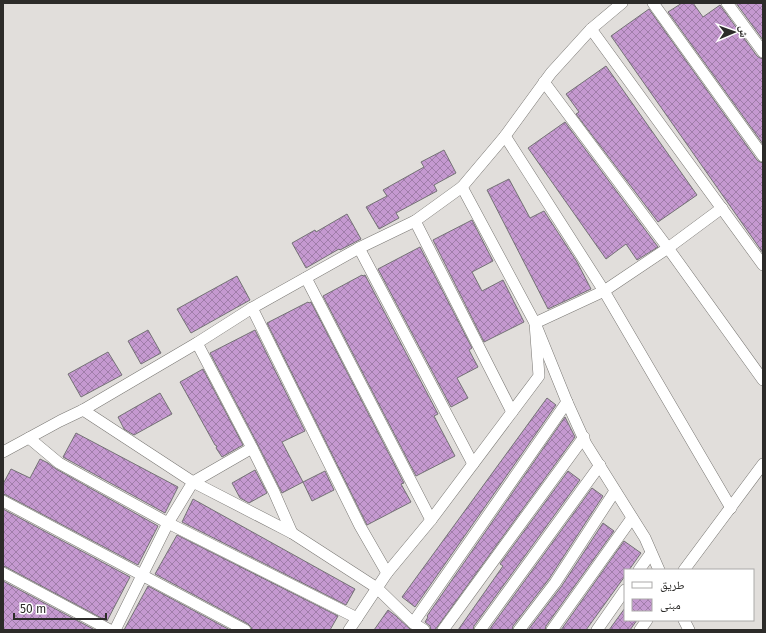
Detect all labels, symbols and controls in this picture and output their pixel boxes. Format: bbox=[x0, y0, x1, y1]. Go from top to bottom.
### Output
north arrow bbox=[714, 12, 754, 52]
text: ش bbox=[736, 26, 750, 38]
legend bbox=[624, 569, 754, 621]
text: طريق bbox=[660, 578, 685, 592]
scale bar bbox=[14, 595, 106, 621]
text: مبنى bbox=[660, 598, 681, 612]
text: 50 m bbox=[20, 602, 46, 616]

